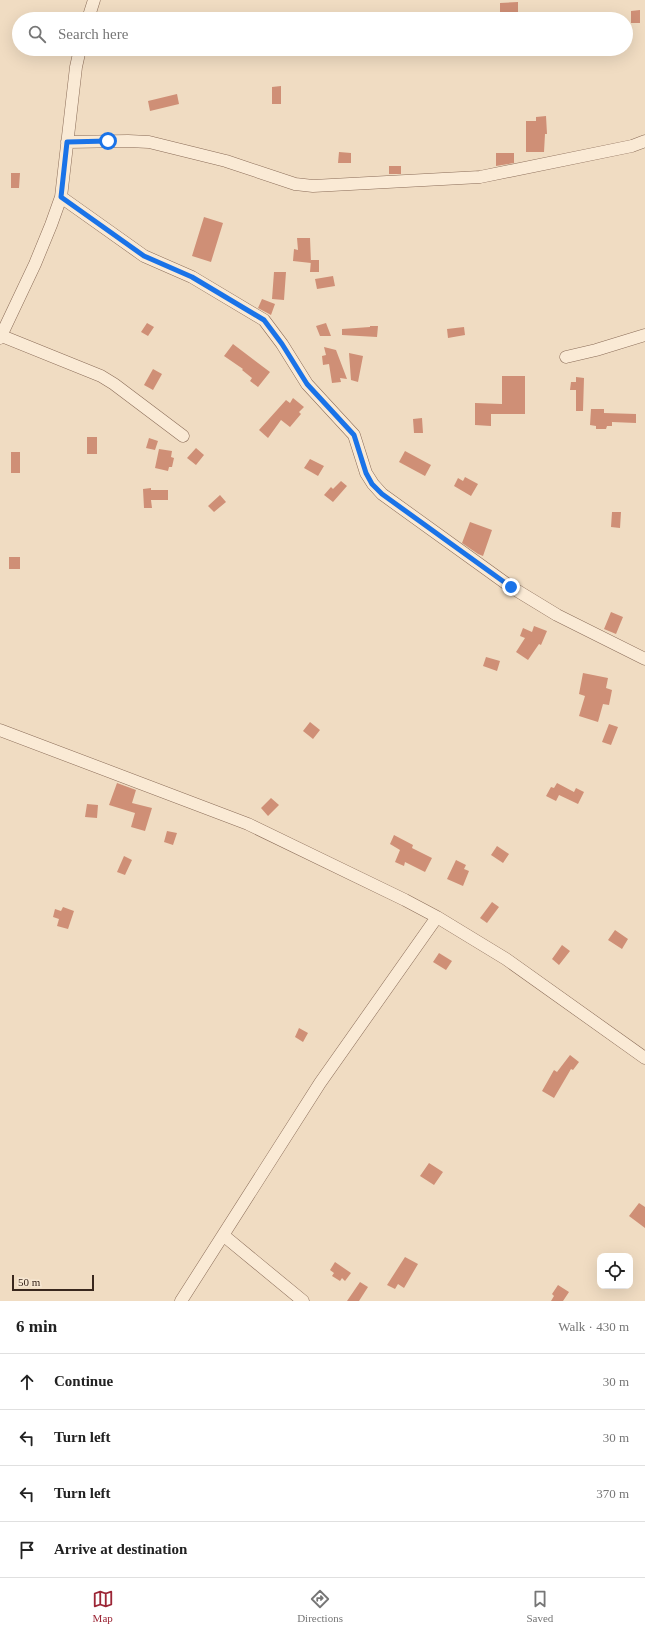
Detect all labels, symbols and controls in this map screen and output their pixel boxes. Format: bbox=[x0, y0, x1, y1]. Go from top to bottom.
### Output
search box bbox=[12, 12, 633, 56]
icon: search bbox=[26, 23, 48, 45]
text: Search here bbox=[58, 26, 128, 42]
route start bbox=[99, 132, 117, 150]
route end bbox=[502, 578, 520, 596]
map controls bbox=[597, 1253, 633, 1289]
button: locate bbox=[597, 1253, 633, 1289]
scale bar bbox=[12, 1273, 94, 1292]
text: 50 m bbox=[18, 1276, 40, 1288]
text: 6 min bbox=[16, 1317, 57, 1336]
text: Walk · 430 m bbox=[558, 1319, 629, 1334]
icon: ahead bbox=[16, 1371, 38, 1393]
text: Continue bbox=[54, 1373, 113, 1389]
text: 30 m bbox=[603, 1374, 629, 1389]
icon: left bbox=[16, 1427, 38, 1449]
text: Turn left bbox=[54, 1429, 111, 1445]
text: 30 m bbox=[603, 1430, 629, 1445]
icon: left bbox=[16, 1483, 38, 1505]
text: Turn left bbox=[54, 1485, 111, 1501]
text: 370 m bbox=[596, 1486, 629, 1501]
icon: arrive bbox=[16, 1539, 38, 1561]
text: Arrive at destination bbox=[54, 1541, 187, 1557]
tab: Map bbox=[92, 1588, 114, 1624]
tab: Directions bbox=[297, 1588, 343, 1624]
tab: Saved bbox=[526, 1588, 553, 1624]

